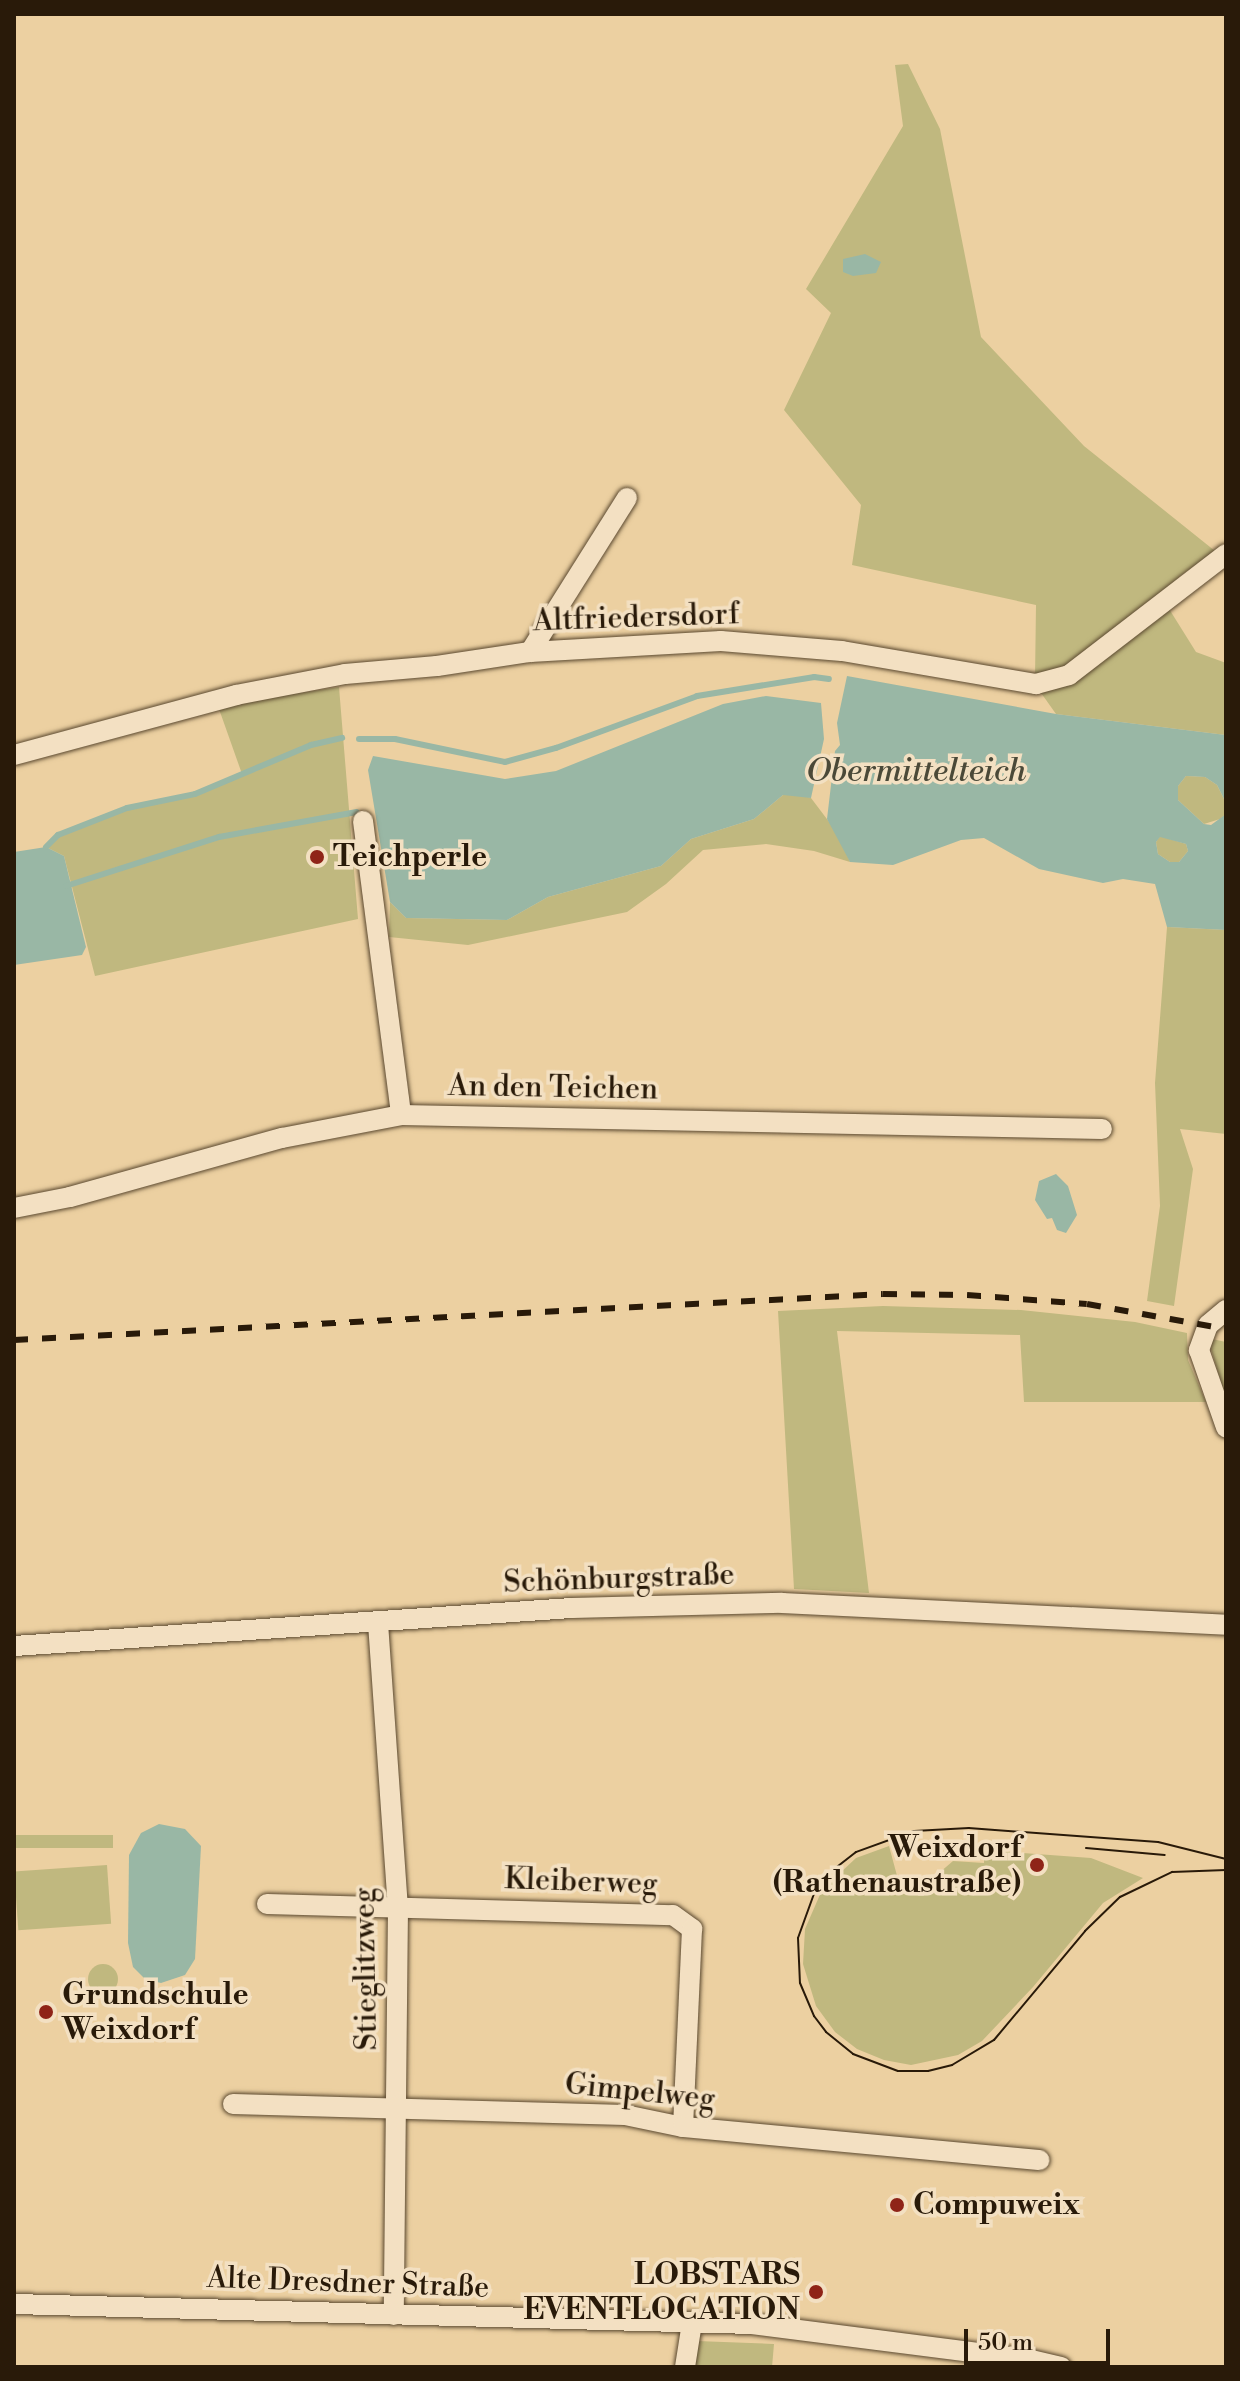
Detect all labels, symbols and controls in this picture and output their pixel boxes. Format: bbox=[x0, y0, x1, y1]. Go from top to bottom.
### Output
street label: Altfriedersdorf bbox=[532, 596, 740, 640]
water label: Obermittelteich bbox=[806, 752, 1026, 790]
place label: Teichperle bbox=[333, 839, 487, 875]
marker: Teichperle bbox=[308, 848, 326, 866]
street label: An den Teichen bbox=[448, 1068, 658, 1108]
street label: Schönburgstraße bbox=[503, 1557, 735, 1601]
place label: Weixdorf (Rathenaustraße) bbox=[773, 1830, 1021, 1900]
marker: Weixdorf (Rathenaustraße) bbox=[1028, 1856, 1046, 1874]
street label: Kleiberweg bbox=[504, 1861, 658, 1903]
street label: Stieglitzweg bbox=[347, 1887, 385, 2051]
place label: Grundschule Weixdorf bbox=[62, 1977, 249, 2048]
marker: Grundschule Weixdorf bbox=[37, 2003, 55, 2021]
street label: Gimpelweg bbox=[563, 2066, 717, 2118]
place label: Compuweix bbox=[913, 2187, 1080, 2223]
marker: Compuweix bbox=[888, 2196, 906, 2214]
place label: LOBSTARS EVENTLOCATION bbox=[523, 2257, 800, 2328]
street label: Alte Dresdner Straße bbox=[206, 2260, 490, 2306]
marker: LOBSTARS EVENTLOCATION bbox=[807, 2283, 825, 2301]
scale bar bbox=[968, 2313, 1114, 2363]
text: 50 m bbox=[978, 2328, 1033, 2358]

